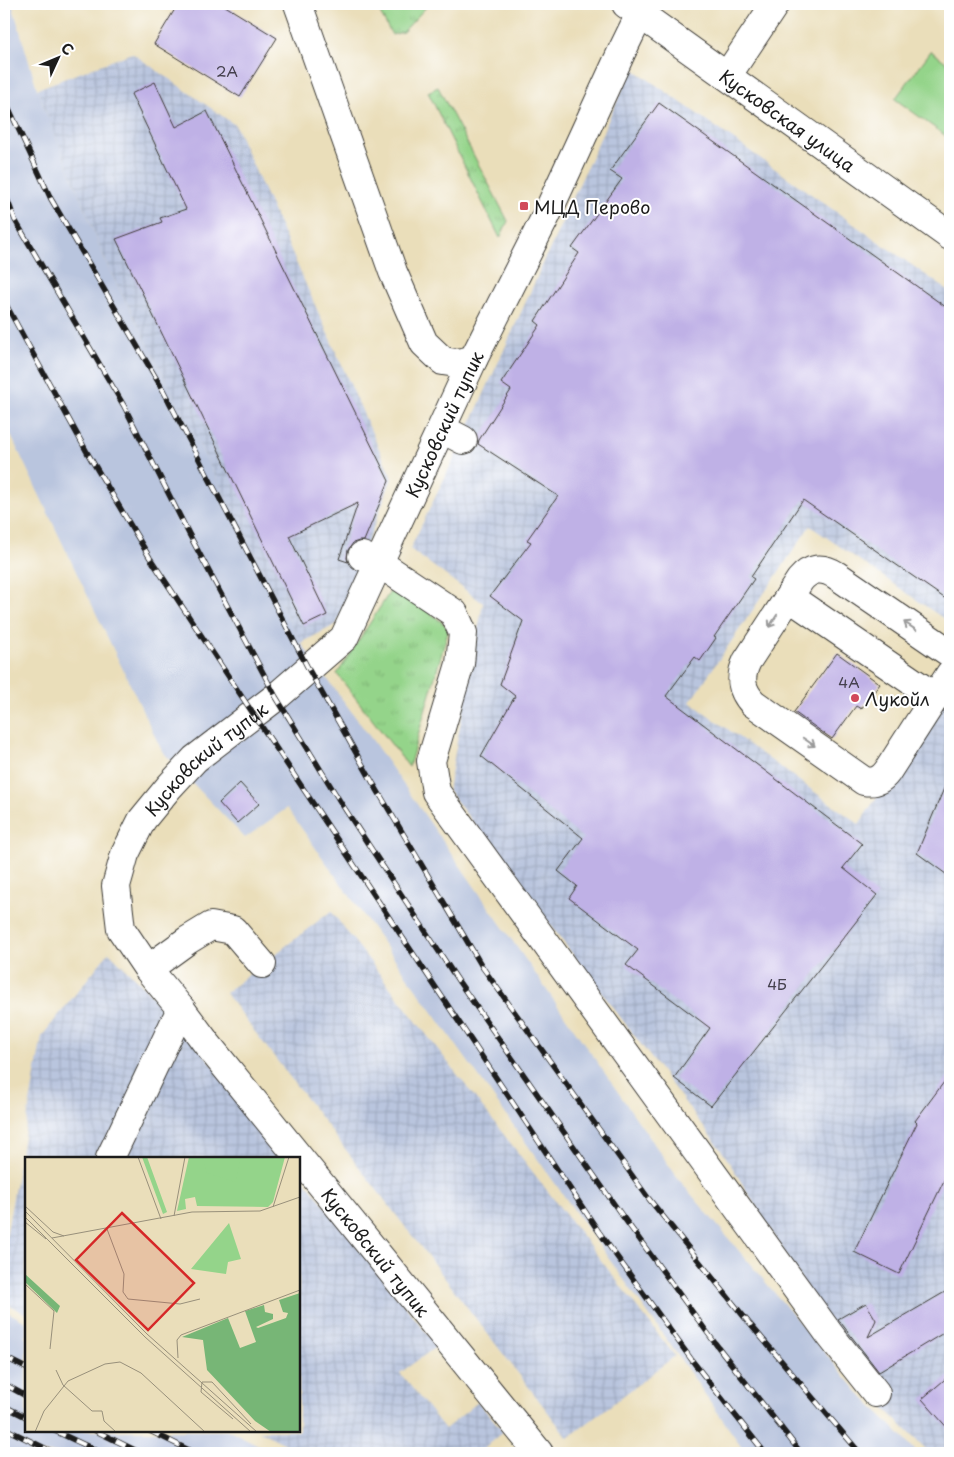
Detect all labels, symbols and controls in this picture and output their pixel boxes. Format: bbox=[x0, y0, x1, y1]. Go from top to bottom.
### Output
north arrow bbox=[32, 32, 82, 82]
text: С bbox=[57, 38, 79, 60]
house number: 2А bbox=[216, 59, 238, 82]
street label: Кусковская улица bbox=[714, 62, 862, 178]
place label: МЦД Перово bbox=[534, 193, 650, 220]
marker: МЦД Перово bbox=[518, 200, 530, 212]
street label: Кусковский тупик bbox=[398, 345, 489, 502]
one-way arrow bbox=[768, 614, 778, 628]
one-way arrow bbox=[903, 620, 917, 631]
house number: 4А bbox=[838, 670, 860, 693]
place label: Лукойл bbox=[865, 685, 930, 712]
marker: Лукойл bbox=[849, 692, 861, 704]
street label: Кусковский тупик bbox=[137, 695, 273, 821]
one-way arrow bbox=[802, 737, 816, 747]
house number: 4Б bbox=[767, 972, 787, 995]
inset map bbox=[25, 1157, 300, 1432]
street label: Кусковский тупик bbox=[315, 1182, 437, 1323]

